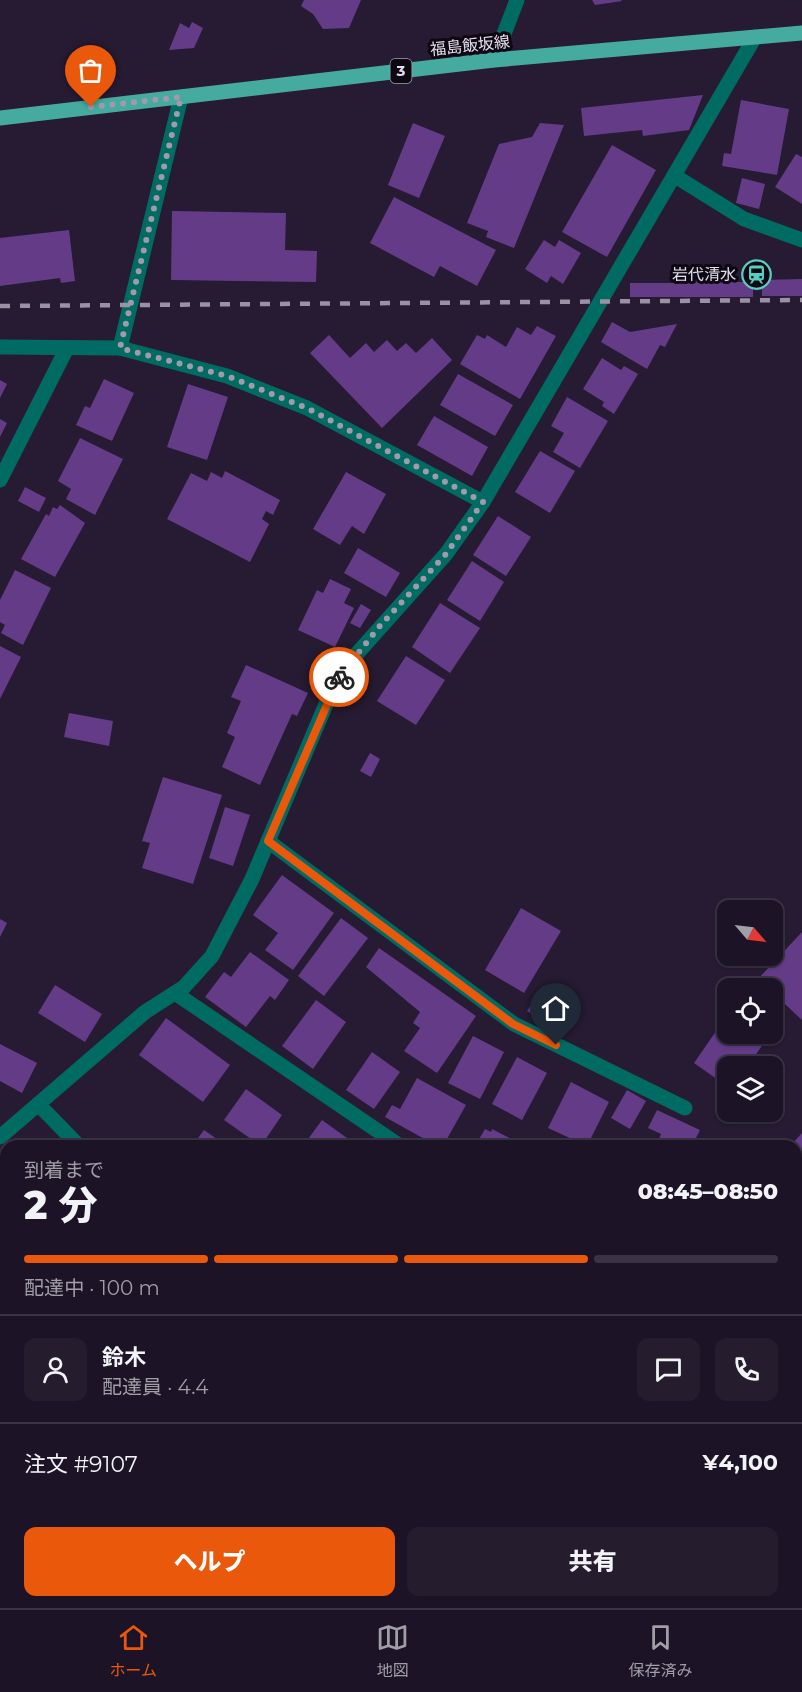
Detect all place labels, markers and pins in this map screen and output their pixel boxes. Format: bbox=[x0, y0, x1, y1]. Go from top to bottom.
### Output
pin bbox=[65, 45, 116, 107]
station icon: 岩代清水 bbox=[741, 258, 773, 290]
place label: 岩代清水 bbox=[672, 265, 736, 284]
pin bbox=[530, 983, 581, 1045]

